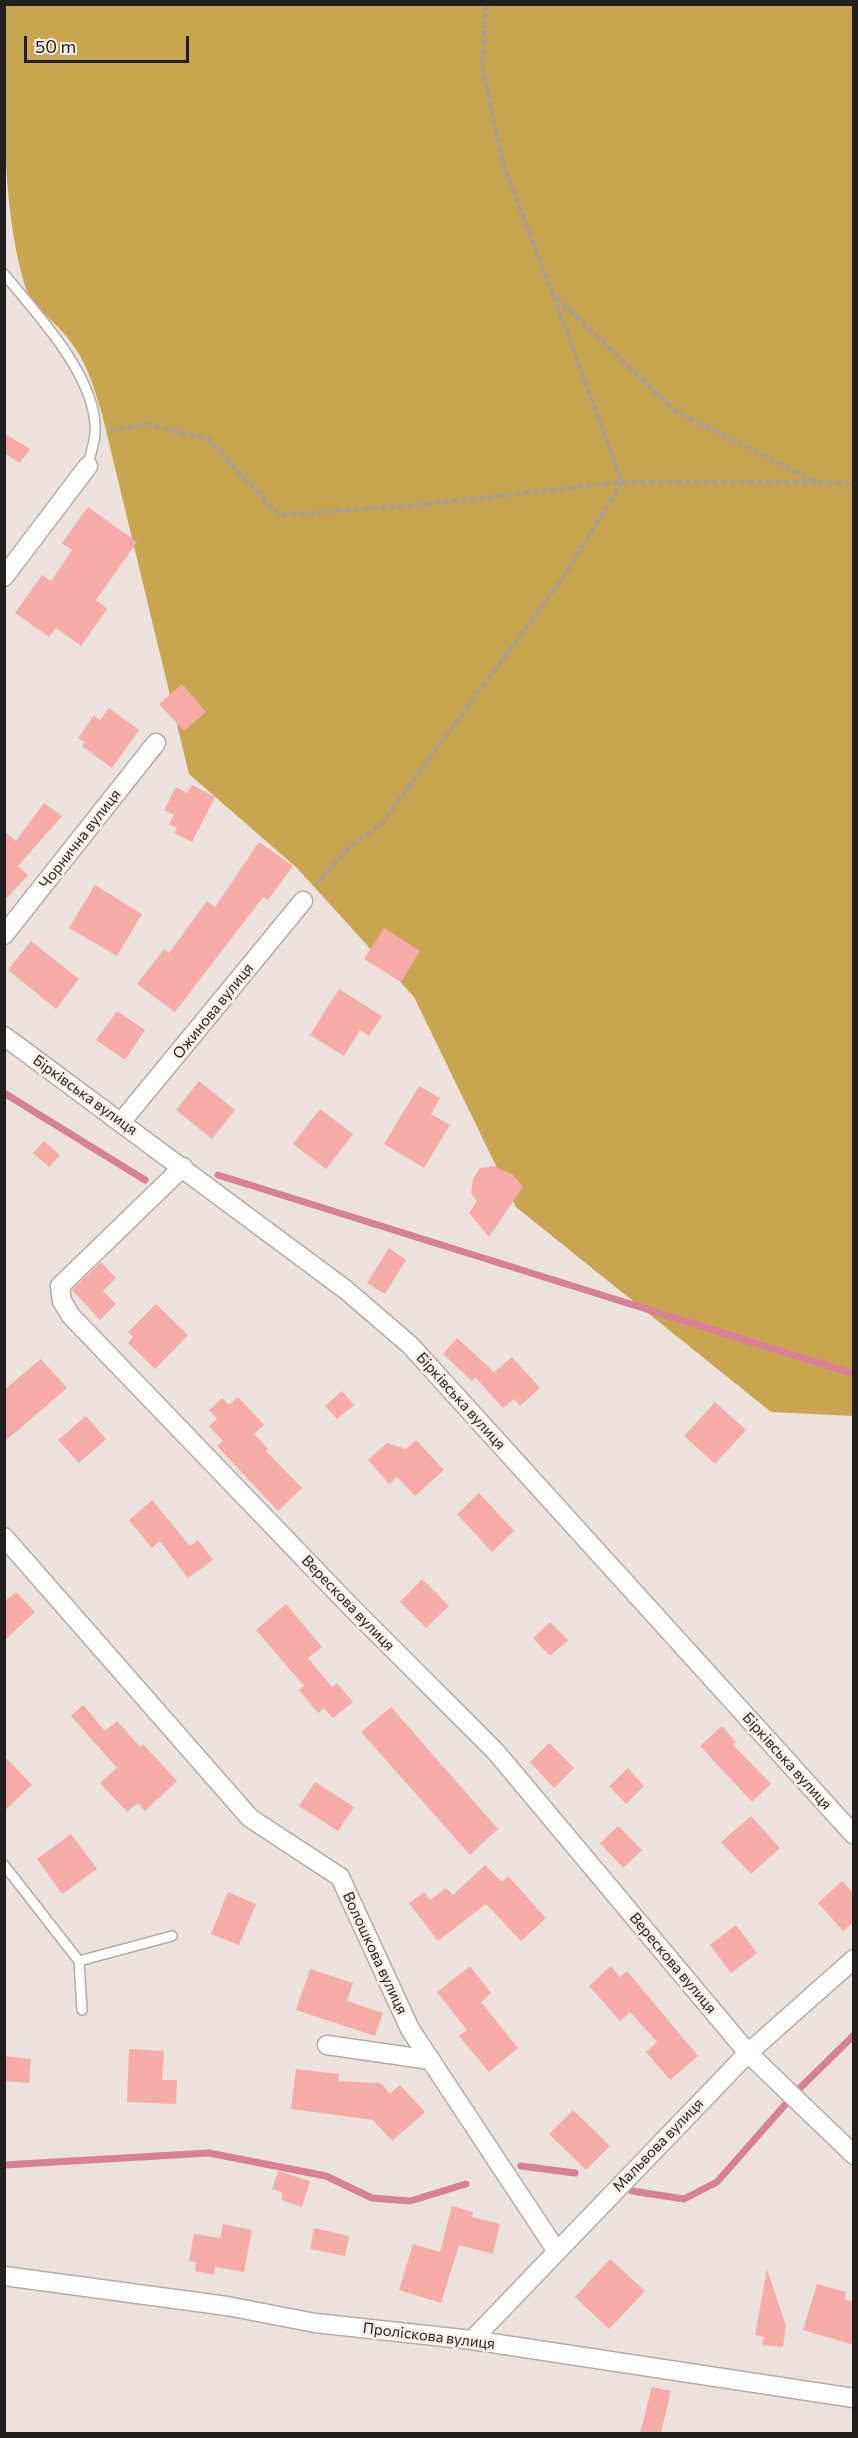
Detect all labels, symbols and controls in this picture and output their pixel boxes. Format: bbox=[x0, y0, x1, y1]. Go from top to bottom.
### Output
scale bar bbox=[27, 24, 192, 62]
text: 50 m bbox=[35, 35, 76, 57]
street label: Чорнична вулиця bbox=[36, 786, 124, 892]
street label: Ожинова вулиця bbox=[169, 960, 257, 1062]
street label: Бірківська вулиця bbox=[29, 1051, 141, 1139]
street label: Бірківська вулиця bbox=[413, 1349, 509, 1453]
street label: Верескова вулиця bbox=[298, 1551, 398, 1655]
street label: Бірківська вулиця bbox=[739, 1709, 835, 1813]
street label: Волошкова вулиця bbox=[339, 1889, 411, 2017]
street label: Верескова вулиця bbox=[626, 1909, 720, 2017]
street label: Мальвова вулиця bbox=[609, 2095, 707, 2195]
street label: Проліскова вулиця bbox=[362, 2319, 496, 2353]

